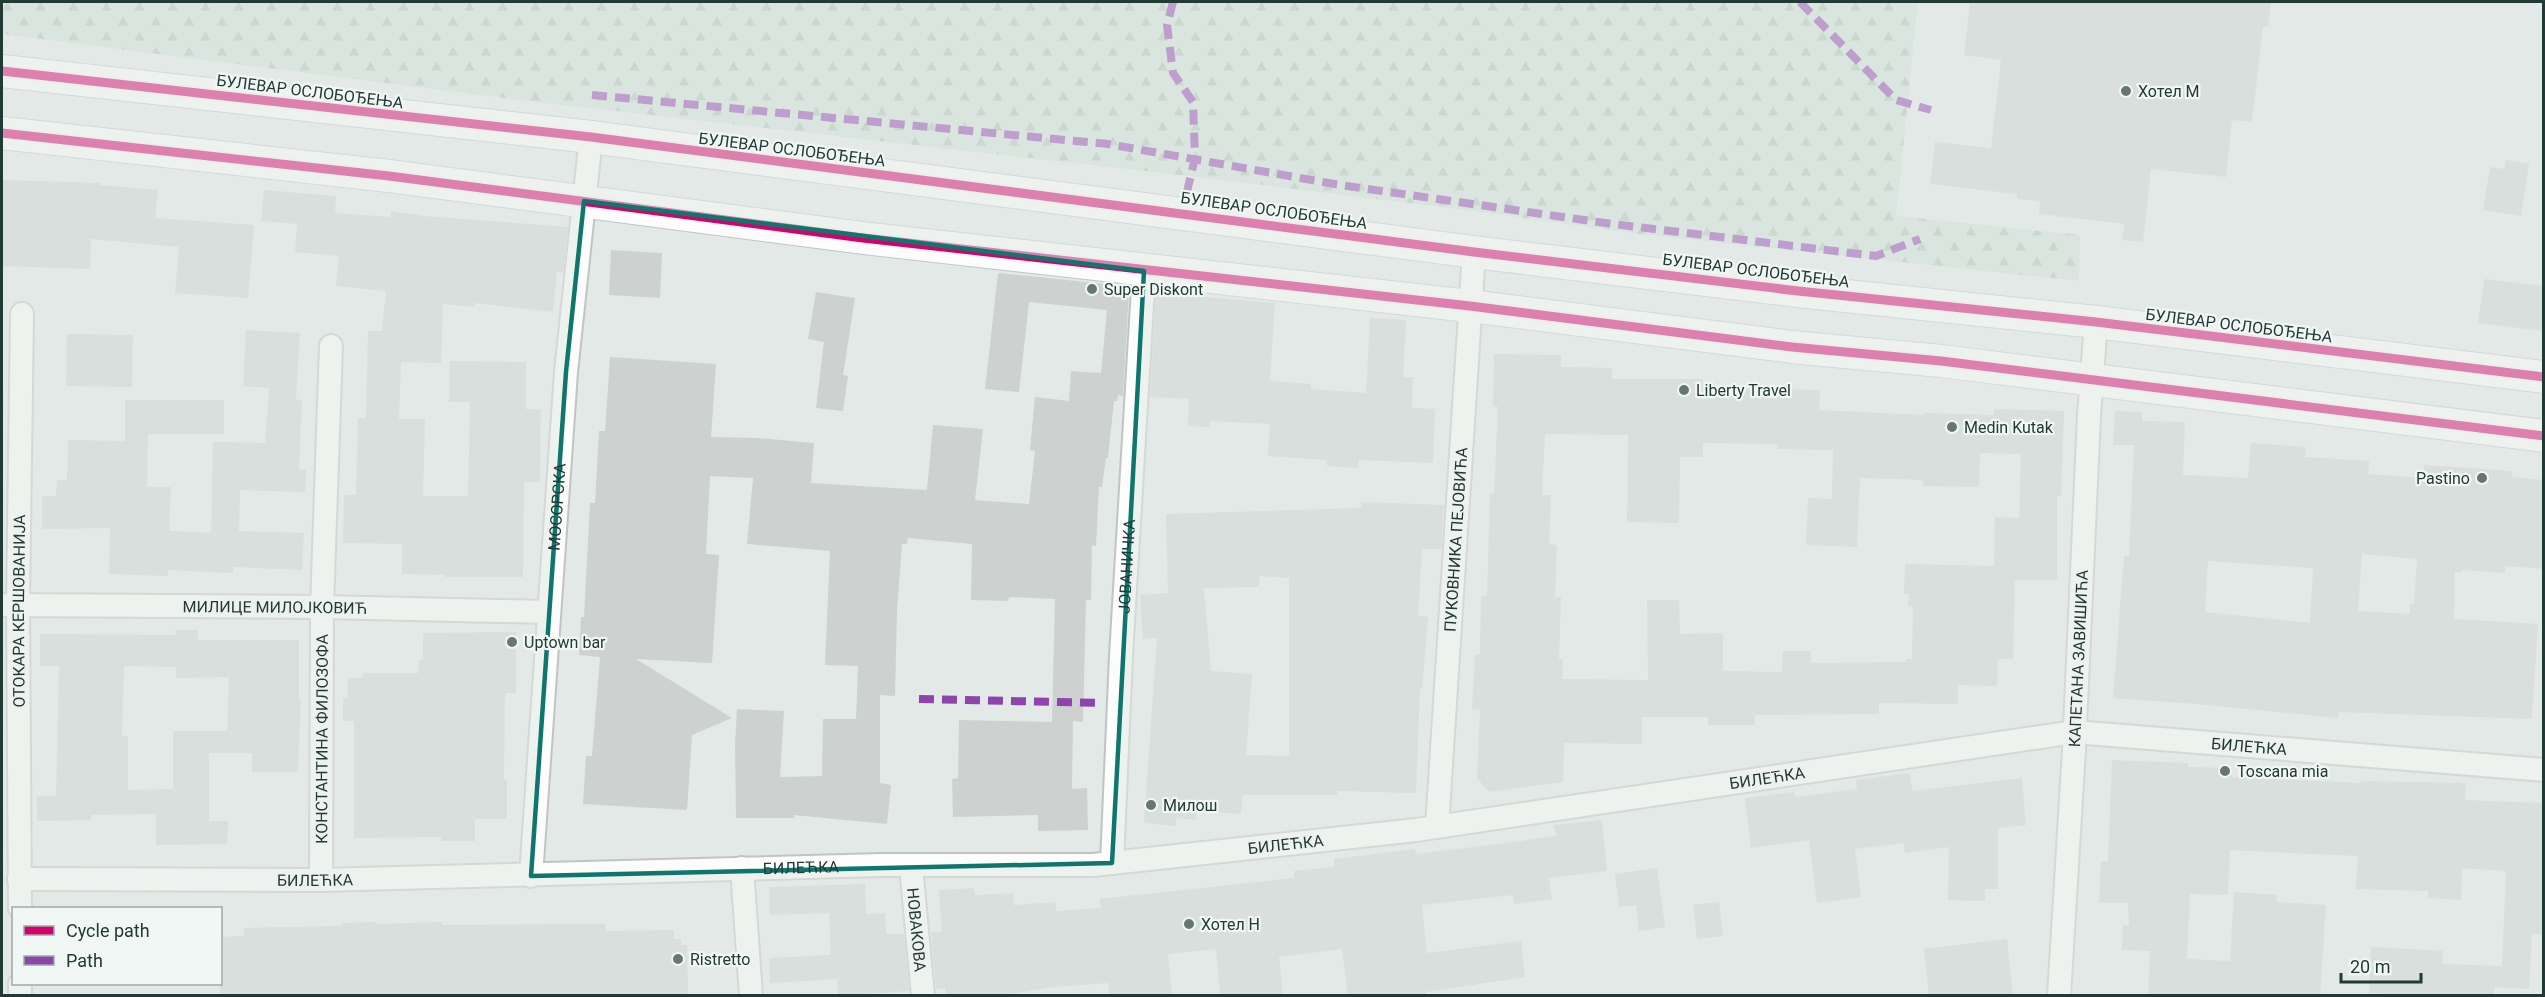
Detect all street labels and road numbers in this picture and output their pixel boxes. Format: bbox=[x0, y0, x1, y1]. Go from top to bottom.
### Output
street label: БУЛЕВАР ОСЛОБОЂЕЊА bbox=[216, 71, 405, 112]
street label: БУЛЕВАР ОСЛОБОЂЕЊА bbox=[698, 129, 887, 170]
street label: БУЛЕВАР ОСЛОБОЂЕЊА bbox=[1180, 188, 1369, 233]
street label: БУЛЕВАР ОСЛОБОЂЕЊА bbox=[1662, 250, 1851, 291]
street label: БУЛЕВАР ОСЛОБОЂЕЊА bbox=[2145, 305, 2334, 346]
street label: ПУКОВНИКА ПЕЈОВИЋА bbox=[1441, 446, 1471, 633]
street label: МОСОРСКА bbox=[545, 462, 570, 551]
street label: ОТОКАРА КЕРШОВАНИЈА bbox=[9, 514, 29, 708]
street label: ЈОВАНИЧКА bbox=[1115, 518, 1139, 614]
street label: КАПЕТАНА ЗАВИШИЋА bbox=[2065, 569, 2092, 748]
street label: МИЛИЦЕ МИЛОЈКОВИЋ bbox=[182, 597, 368, 618]
street label: КОНСТАНТИНА ФИЛОЗОФА bbox=[312, 634, 332, 844]
street label: БИЛЕЋКА bbox=[2210, 734, 2288, 759]
street label: БИЛЕЋКА bbox=[1728, 763, 1807, 793]
street label: БИЛЕЋКА bbox=[1247, 831, 1325, 858]
street label: БИЛЕЋКА bbox=[763, 857, 840, 878]
street label: БИЛЕЋКА bbox=[277, 870, 354, 890]
street label: НОВАКОВА bbox=[903, 887, 930, 973]

